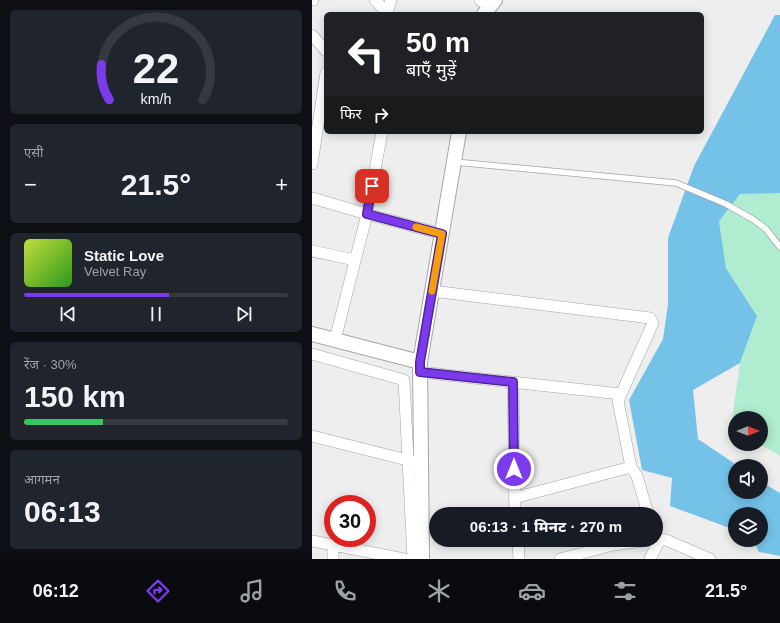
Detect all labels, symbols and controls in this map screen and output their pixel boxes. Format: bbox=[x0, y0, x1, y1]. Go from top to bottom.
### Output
text: 50 m bbox=[406, 27, 470, 58]
icon: left bbox=[340, 28, 392, 80]
text: 22 bbox=[133, 45, 179, 92]
text: बाएँ मुड़ें bbox=[406, 60, 456, 80]
text: km/h bbox=[141, 91, 172, 107]
icon: right bbox=[370, 104, 392, 126]
text: फिर bbox=[340, 105, 362, 122]
text: एसी bbox=[24, 145, 43, 160]
text: 21.5° bbox=[121, 168, 191, 201]
pin bbox=[355, 169, 389, 203]
text: − bbox=[24, 172, 37, 197]
text: + bbox=[275, 172, 288, 197]
icon: arrive bbox=[361, 175, 383, 197]
text: Static Love bbox=[84, 247, 164, 264]
text: Velvet Ray bbox=[84, 264, 146, 279]
icon: previous bbox=[57, 303, 79, 325]
icon: pause bbox=[145, 303, 167, 325]
icon: next bbox=[233, 303, 255, 325]
text: रेंज · 30% bbox=[24, 357, 77, 372]
text: 150 km bbox=[24, 380, 126, 413]
north arrow bbox=[728, 411, 768, 451]
map controls bbox=[728, 411, 768, 547]
position arrow bbox=[493, 448, 535, 490]
button: sound bbox=[728, 459, 768, 499]
text: आगमन bbox=[24, 472, 60, 487]
text: 06:13 bbox=[24, 495, 101, 528]
speed limit sign: 30 bbox=[324, 495, 376, 547]
button: layers bbox=[728, 507, 768, 547]
text: 06:13 · 1 मिनट · 270 m bbox=[470, 518, 622, 535]
icon: directions bbox=[144, 577, 172, 605]
icon: music bbox=[238, 577, 266, 605]
icon: phone bbox=[331, 577, 359, 605]
icon: climate bbox=[425, 577, 453, 605]
icon: car bbox=[518, 577, 546, 605]
icon: filters bbox=[611, 577, 639, 605]
text: 06:12 bbox=[33, 581, 79, 601]
text: 21.5° bbox=[705, 581, 747, 601]

